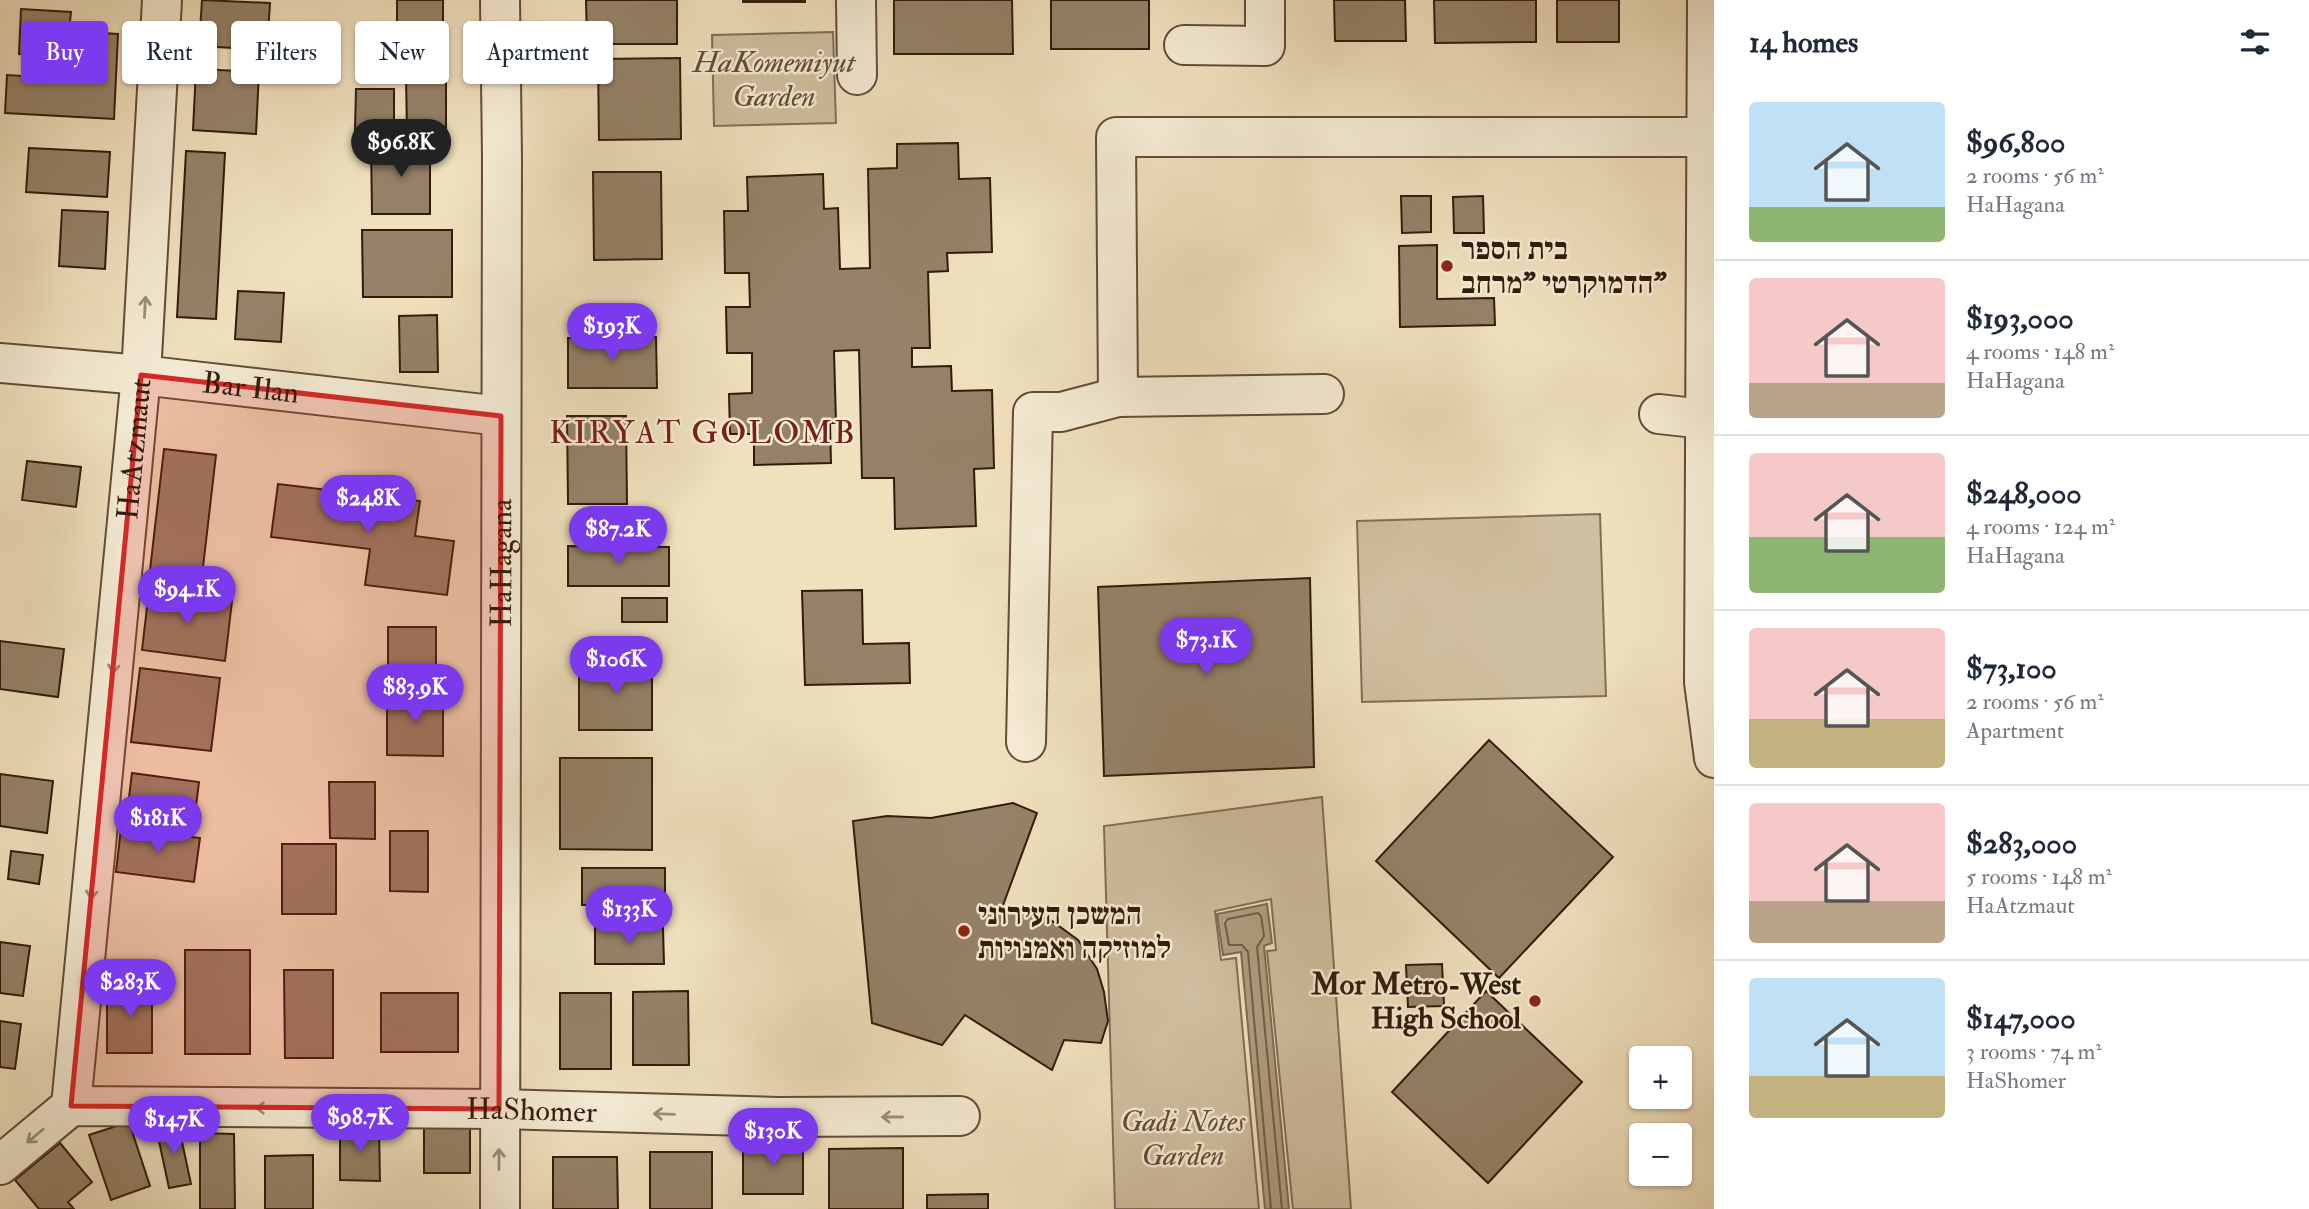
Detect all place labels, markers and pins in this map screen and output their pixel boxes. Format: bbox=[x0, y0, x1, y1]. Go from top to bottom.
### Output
pin: $96.8K bbox=[344, 120, 458, 179]
place label: בית הספר הדמוקרטי "מרחב" bbox=[1461, 231, 1667, 302]
marker: בית הספר הדמוקרטי "מרחב" bbox=[1439, 258, 1455, 274]
pin: $193K bbox=[563, 304, 661, 363]
pin: $248K bbox=[319, 476, 417, 535]
pin: $87.2K bbox=[561, 506, 675, 566]
pin: $94.1K bbox=[130, 566, 244, 626]
pin: $73.1K bbox=[1149, 618, 1263, 677]
pin: $106K bbox=[567, 636, 665, 696]
pin: $83.9K bbox=[358, 664, 472, 724]
pin: $181K bbox=[109, 796, 207, 855]
pin: $133K bbox=[580, 886, 678, 946]
place label: המשכן העירוני למוזיקה ואמנויות bbox=[978, 896, 1171, 967]
marker: המשכן העירוני למוזיקה ואמנויות bbox=[956, 923, 972, 939]
pin: $283K bbox=[81, 960, 179, 1019]
place label: Mor Metro-West High School bbox=[1310, 966, 1521, 1037]
marker: Mor Metro-West High School bbox=[1527, 993, 1543, 1009]
pin: $98.7K bbox=[303, 1094, 417, 1154]
pin: $147K bbox=[125, 1096, 223, 1156]
pin: $130K bbox=[724, 1108, 822, 1168]

